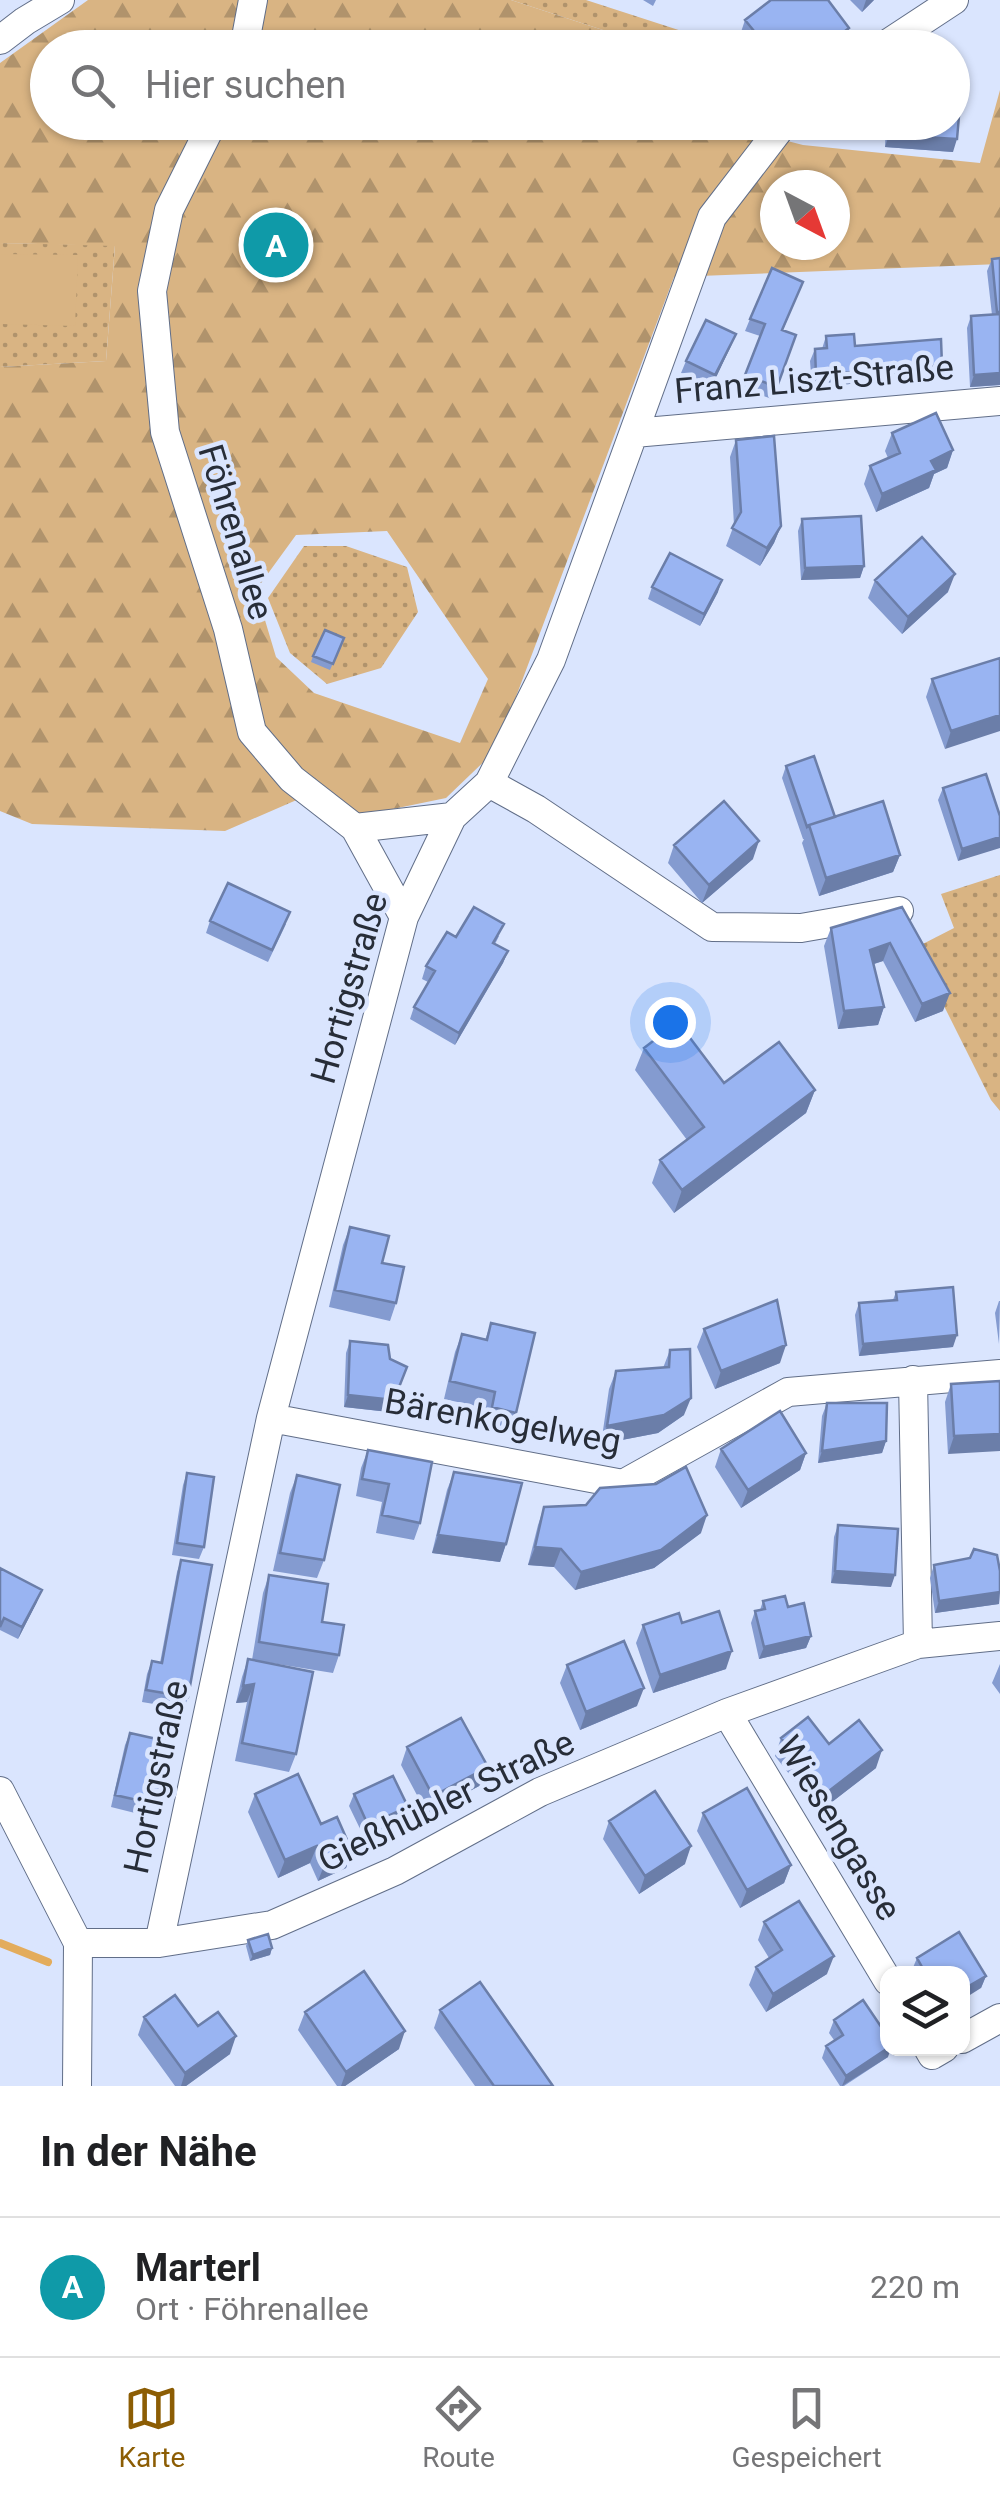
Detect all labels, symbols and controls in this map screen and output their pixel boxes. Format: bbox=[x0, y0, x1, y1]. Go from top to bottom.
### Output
search box bbox=[30, 30, 970, 140]
icon: search bbox=[65, 58, 120, 113]
text: Hier suchen bbox=[145, 63, 346, 107]
north arrow bbox=[760, 170, 850, 260]
pin: A bbox=[244, 208, 308, 282]
street label: Franz Liszt-Straße bbox=[673, 347, 955, 412]
street label: Föhrenallee bbox=[189, 440, 282, 625]
street label: Hortigstraße bbox=[303, 888, 396, 1088]
your location bbox=[645, 997, 696, 1048]
street label: Bärenkogelweg bbox=[382, 1381, 624, 1462]
street label: Hortigstraße bbox=[116, 1677, 197, 1877]
street label: Gießhübler Straße bbox=[312, 1722, 581, 1881]
street label: Wiesengasse bbox=[768, 1729, 910, 1928]
map controls bbox=[880, 1966, 970, 2056]
button: layers bbox=[880, 1966, 970, 2056]
text: In der Nähe bbox=[40, 2127, 257, 2176]
text: Marterl bbox=[135, 2246, 261, 2290]
text: A bbox=[62, 2268, 83, 2306]
text: 220 m bbox=[870, 2268, 960, 2306]
text: Ort · Föhrenallee bbox=[135, 2290, 369, 2328]
tab: Karte bbox=[118, 2381, 185, 2474]
tab: Route bbox=[422, 2381, 495, 2474]
tab: Gespeichert bbox=[732, 2381, 882, 2474]

